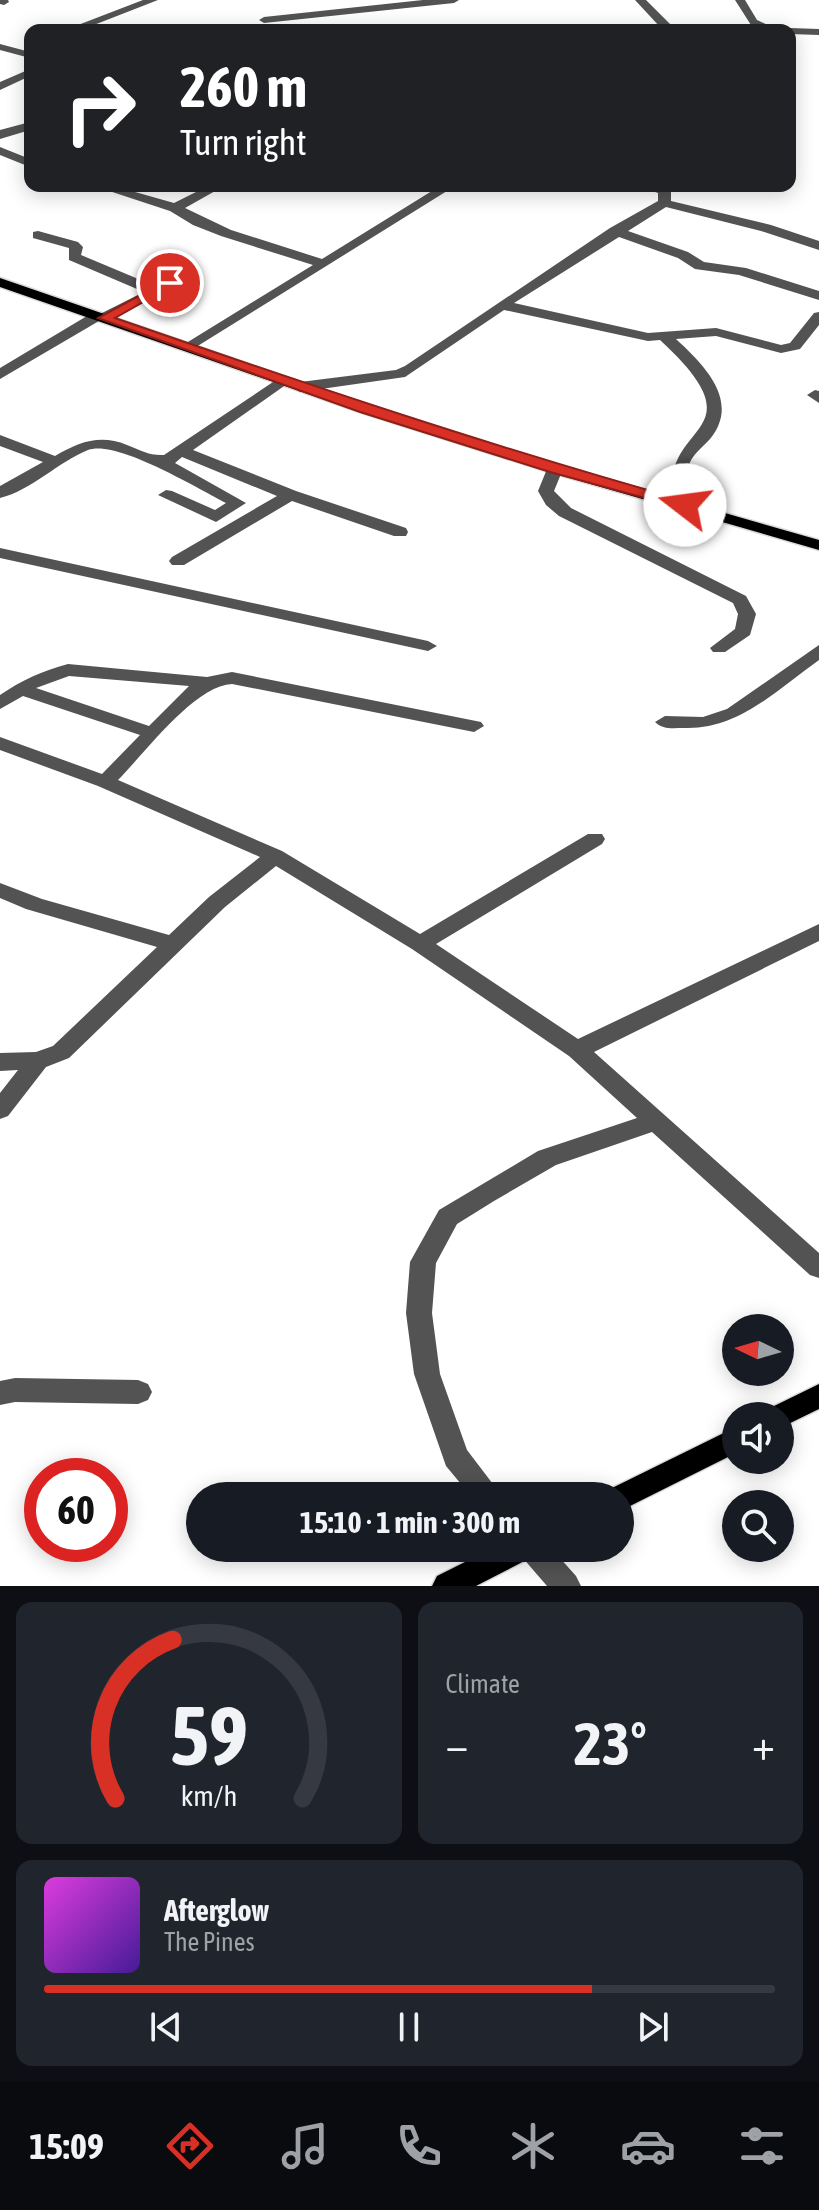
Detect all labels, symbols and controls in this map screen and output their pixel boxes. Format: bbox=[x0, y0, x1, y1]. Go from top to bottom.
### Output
text: 260 m bbox=[180, 55, 307, 119]
icon: right bbox=[48, 56, 152, 160]
text: Turn right bbox=[180, 121, 307, 163]
pin bbox=[136, 249, 204, 317]
icon: arrive bbox=[148, 261, 192, 305]
position arrow bbox=[643, 463, 727, 547]
north arrow bbox=[722, 1314, 794, 1386]
map controls bbox=[722, 1314, 794, 1562]
button: sound bbox=[722, 1402, 794, 1474]
speed limit sign: 60 bbox=[24, 1458, 128, 1562]
button: search bbox=[722, 1490, 794, 1562]
text: 15:10 · 1 min · 300 m bbox=[300, 1505, 520, 1539]
text: Climate bbox=[446, 1669, 520, 1699]
text: 59 bbox=[170, 1687, 248, 1783]
text: 23° bbox=[574, 1709, 647, 1778]
text: − bbox=[446, 1719, 468, 1769]
text: + bbox=[752, 1719, 775, 1769]
text: km/h bbox=[180, 1779, 237, 1812]
text: Afterglow bbox=[164, 1893, 269, 1927]
text: The Pines bbox=[164, 1927, 255, 1957]
icon: previous bbox=[144, 2005, 188, 2049]
icon: pause bbox=[387, 2005, 431, 2049]
icon: next bbox=[631, 2005, 675, 2049]
icon: directions bbox=[162, 2118, 218, 2174]
icon: music bbox=[277, 2118, 333, 2174]
icon: phone bbox=[391, 2118, 447, 2174]
icon: climate bbox=[505, 2118, 561, 2174]
icon: car bbox=[620, 2118, 676, 2174]
icon: filters bbox=[734, 2118, 790, 2174]
text: 15:09 bbox=[29, 2125, 104, 2167]

